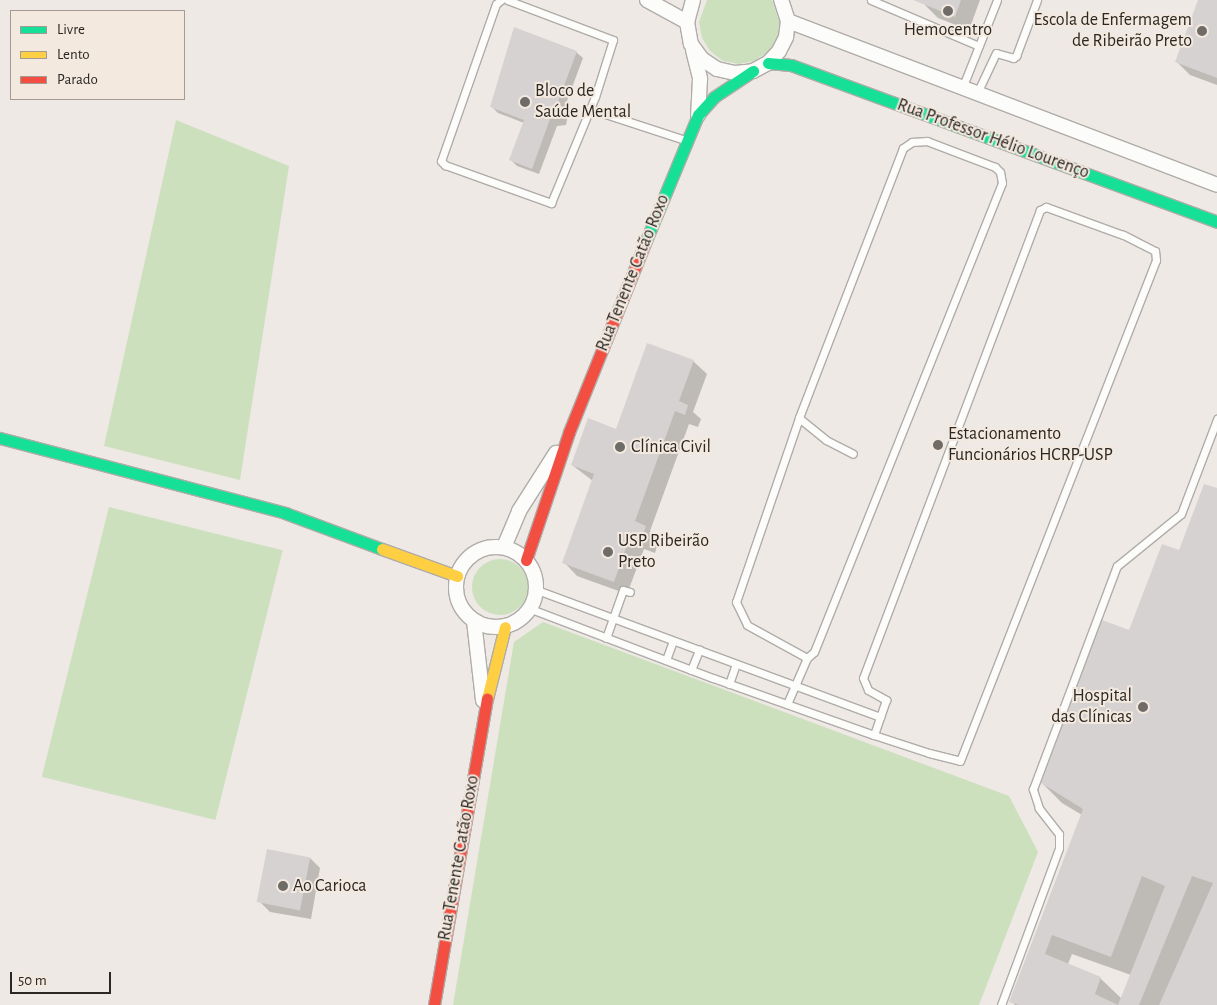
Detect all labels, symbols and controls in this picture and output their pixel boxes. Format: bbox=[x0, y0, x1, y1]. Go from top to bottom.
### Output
marker: Hemocentro bbox=[942, 5, 954, 17]
legend bbox=[10, 10, 185, 100]
place label: Escola de Enfermagem de Ribeirão Preto bbox=[1034, 10, 1192, 52]
place label: Hemocentro bbox=[904, 19, 992, 41]
text: Livre bbox=[57, 22, 85, 37]
marker: Escola de Enfermagem de Ribeirão Preto bbox=[1196, 25, 1208, 37]
text: Lento bbox=[57, 47, 90, 62]
text: Parado bbox=[57, 72, 98, 87]
place label: Bloco de Saúde Mental bbox=[535, 81, 631, 124]
street label: Rua Professor Hélio Lourenço bbox=[894, 94, 1092, 184]
marker: Bloco de Saúde Mental bbox=[519, 96, 531, 108]
street label: Rua Tenente Catão Roxo bbox=[592, 191, 674, 355]
place label: Estacionamento Funcionários HCRP-USP bbox=[948, 424, 1113, 466]
place label: Clínica Civil bbox=[631, 436, 711, 458]
marker: Estacionamento Funcionários HCRP-USP bbox=[932, 439, 944, 451]
marker: Clínica Civil bbox=[613, 440, 627, 454]
place label: USP Ribeirão Preto bbox=[618, 531, 709, 574]
marker: USP Ribeirão Preto bbox=[602, 546, 614, 558]
place label: Hospital das Clínicas bbox=[1051, 686, 1132, 729]
marker: Hospital das Clínicas bbox=[1136, 700, 1150, 714]
street label: Rua Tenente Catão Roxo bbox=[434, 774, 484, 942]
place label: Ao Carioca bbox=[293, 875, 366, 897]
marker: Ao Carioca bbox=[277, 880, 289, 892]
scale bar bbox=[12, 962, 114, 994]
text: 50 m bbox=[18, 973, 47, 988]

